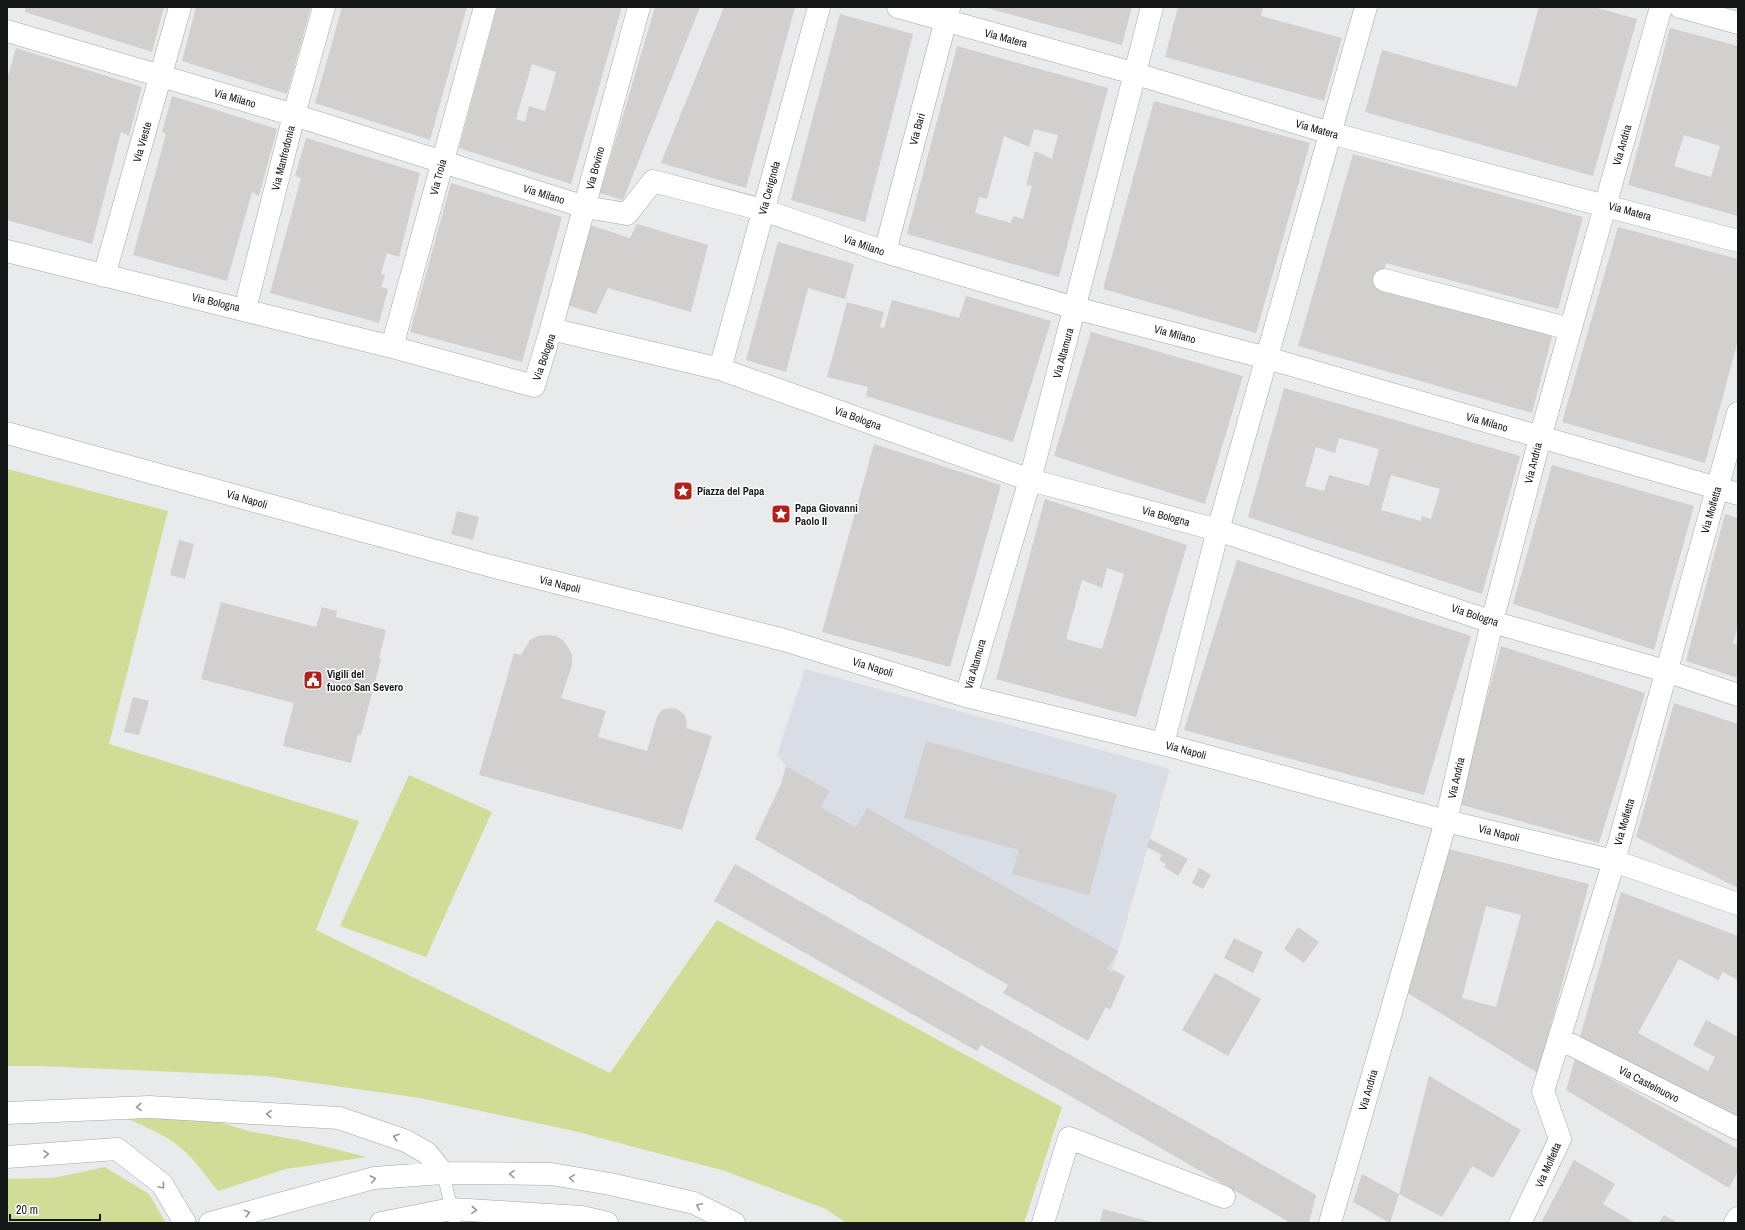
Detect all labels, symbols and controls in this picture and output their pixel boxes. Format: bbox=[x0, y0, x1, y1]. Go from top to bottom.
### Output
street label: Via Matera bbox=[983, 26, 1029, 50]
street label: Via Milano bbox=[212, 85, 258, 111]
street label: Via Bari bbox=[906, 112, 928, 146]
street label: Via Matera bbox=[1294, 116, 1340, 142]
street label: Via Vieste bbox=[130, 120, 154, 164]
street label: Via Andria bbox=[1609, 123, 1635, 167]
street label: Via Manfredonia bbox=[268, 124, 298, 192]
street label: Via Bovino bbox=[583, 145, 607, 191]
street label: Via Troia bbox=[427, 158, 449, 196]
street label: Via Cerignola bbox=[755, 160, 783, 216]
street label: Via Milano bbox=[521, 181, 567, 207]
street label: Via Matera bbox=[1607, 199, 1653, 223]
street label: Via Milano bbox=[841, 231, 887, 259]
street label: Via Bologna bbox=[191, 290, 241, 314]
street label: Via Milano bbox=[1152, 322, 1198, 346]
street label: Via Altamura bbox=[1050, 326, 1076, 380]
street label: Via Bologna bbox=[529, 332, 559, 382]
street label: Via Bologna bbox=[833, 403, 883, 433]
street label: Via Milano bbox=[1464, 409, 1510, 435]
street label: Via Andria bbox=[1521, 441, 1545, 485]
place icon: Piazza del Papa bbox=[672, 480, 694, 502]
place label: Piazza del Papa bbox=[697, 484, 764, 498]
street label: Via Molfetta bbox=[1698, 485, 1724, 535]
street label: Via Napoli bbox=[225, 486, 269, 512]
place label: Papa Giovanni Paolo II bbox=[795, 501, 858, 528]
place icon: Papa Giovanni Paolo II bbox=[770, 503, 792, 525]
street label: Via Bologna bbox=[1141, 503, 1191, 529]
street label: Via Napoli bbox=[538, 572, 582, 596]
street label: Via Bologna bbox=[1450, 601, 1500, 629]
street label: Via Altamura bbox=[961, 637, 989, 691]
street label: Via Napoli bbox=[851, 654, 895, 680]
place label: Vigili del fuoco San Severo bbox=[327, 667, 404, 694]
public building icon: Vigili del fuoco San Severo bbox=[302, 669, 324, 691]
street label: Via Napoli bbox=[1164, 738, 1208, 762]
street label: Via Andria bbox=[1444, 756, 1468, 800]
street label: Via Molfetta bbox=[1611, 797, 1637, 847]
street label: Via Napoli bbox=[1477, 821, 1521, 845]
street label: Via Castelnuovo bbox=[1616, 1063, 1682, 1105]
street label: Via Andria bbox=[1355, 1068, 1381, 1112]
one-way arrow bbox=[136, 1103, 142, 1112]
one-way arrow bbox=[266, 1110, 272, 1118]
one-way arrow bbox=[392, 1133, 399, 1142]
street label: Via Molfetta bbox=[1532, 1140, 1564, 1190]
one-way arrow bbox=[43, 1150, 49, 1159]
one-way arrow bbox=[509, 1170, 515, 1178]
one-way arrow bbox=[569, 1174, 575, 1183]
one-way arrow bbox=[370, 1175, 376, 1184]
one-way arrow bbox=[157, 1181, 164, 1189]
scale bar bbox=[10, 1196, 100, 1222]
text: 20 m bbox=[16, 1202, 38, 1218]
one-way arrow bbox=[696, 1203, 703, 1211]
one-way arrow bbox=[471, 1206, 477, 1214]
one-way arrow bbox=[244, 1209, 251, 1218]

